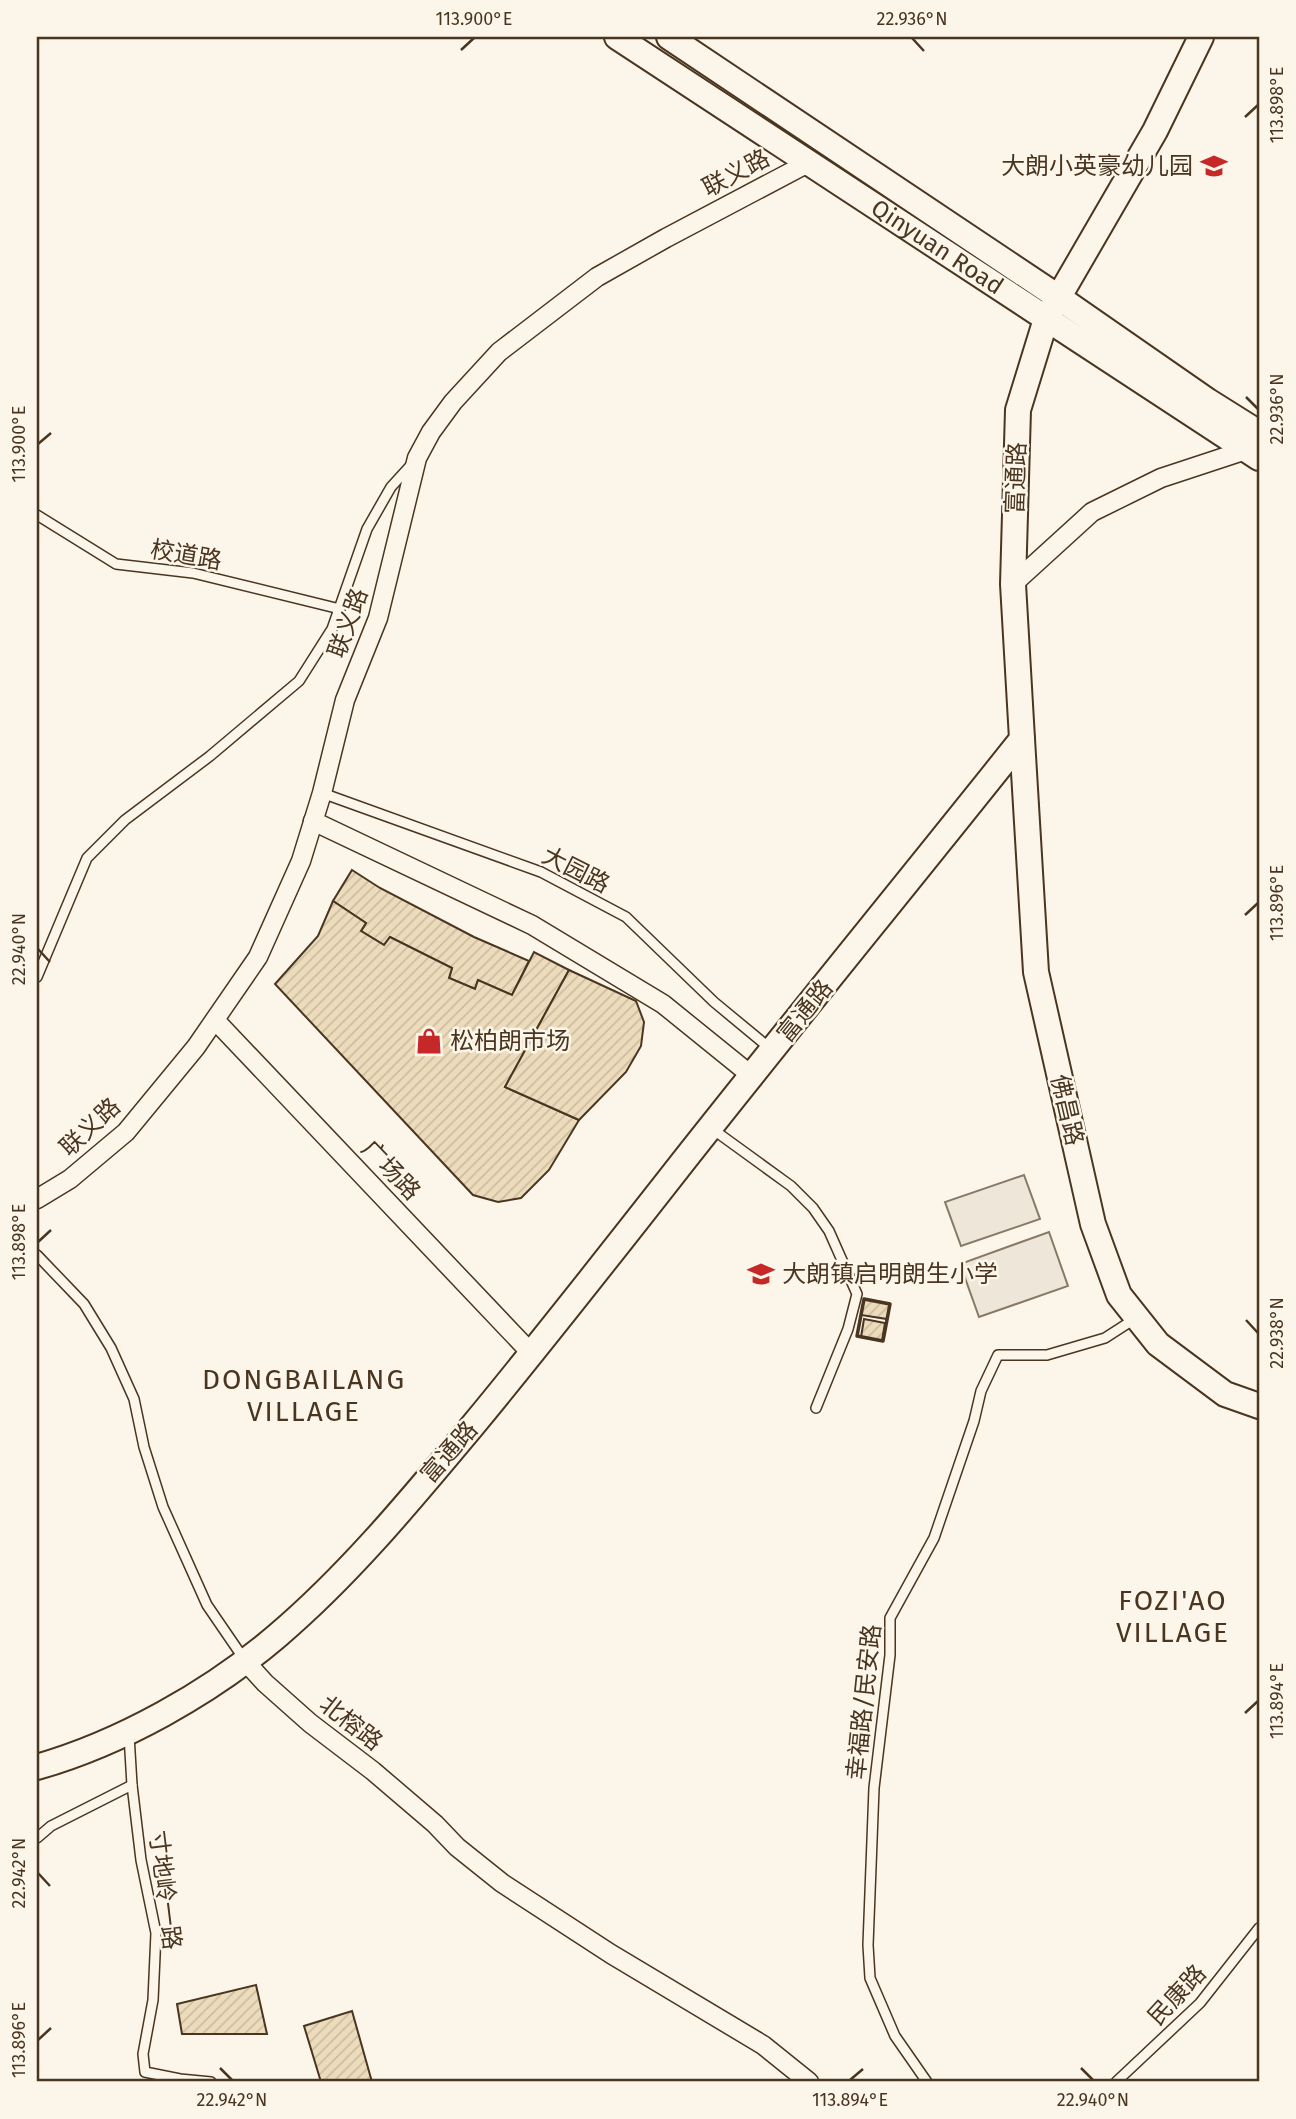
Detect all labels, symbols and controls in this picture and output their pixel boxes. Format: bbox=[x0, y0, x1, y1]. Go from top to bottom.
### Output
text: 113.900°E bbox=[436, 8, 512, 30]
text: 22.936°N bbox=[877, 8, 947, 30]
text: 113.898°E bbox=[1266, 67, 1288, 143]
street label: 联义路 bbox=[698, 144, 774, 202]
school or university icon: 大朗小英豪幼儿园 bbox=[1199, 151, 1229, 181]
place label: 大朗小英豪幼儿园 bbox=[1001, 152, 1193, 180]
street label: Qinyuan Road bbox=[866, 194, 1008, 300]
text: 22.936°N bbox=[1266, 374, 1288, 444]
text: 113.900°E bbox=[8, 406, 30, 482]
street label: 富通路 bbox=[1001, 442, 1031, 514]
street label: 校道路 bbox=[148, 535, 224, 575]
street label: 联义路 bbox=[323, 584, 373, 662]
street label: 大园路 bbox=[538, 841, 614, 899]
text: 113.896°E bbox=[1266, 865, 1288, 941]
text: 22.940°N bbox=[8, 913, 30, 985]
street label: 富通路 bbox=[771, 974, 839, 1048]
shop icon: 松柏朗市场 bbox=[414, 1026, 444, 1056]
place label: 松柏朗市场 bbox=[450, 1027, 570, 1055]
street label: 佛昌路 bbox=[1045, 1072, 1089, 1148]
street label: 联义路 bbox=[54, 1092, 126, 1162]
street label: 广场路 bbox=[356, 1134, 426, 1206]
text: 113.898°E bbox=[8, 1204, 30, 1280]
school or university icon: 大朗镇启明朗生小学 bbox=[746, 1259, 776, 1289]
place label: 大朗镇启明朗生小学 bbox=[782, 1260, 998, 1288]
text: 22.938°N bbox=[1266, 1297, 1288, 1369]
district label: DONGBAILANG VILLAGE bbox=[202, 1363, 406, 1428]
street label: 富通路 bbox=[415, 1416, 483, 1488]
district label: FOZI'AO VILLAGE bbox=[1116, 1584, 1230, 1649]
street label: 幸福路/民安路 bbox=[842, 1623, 886, 1781]
text: 113.894°E bbox=[1266, 1663, 1288, 1739]
street label: 北榕路 bbox=[314, 1690, 388, 1756]
street label: 寸地岭一路 bbox=[144, 1829, 186, 1951]
text: 22.942°N bbox=[8, 1838, 30, 1908]
street label: 民康路 bbox=[1142, 1959, 1212, 2031]
text: 113.896°E bbox=[8, 2002, 30, 2078]
text: 22.942°N bbox=[197, 2089, 267, 2111]
text: 113.894°E bbox=[812, 2089, 888, 2111]
text: 22.940°N bbox=[1057, 2089, 1129, 2111]

